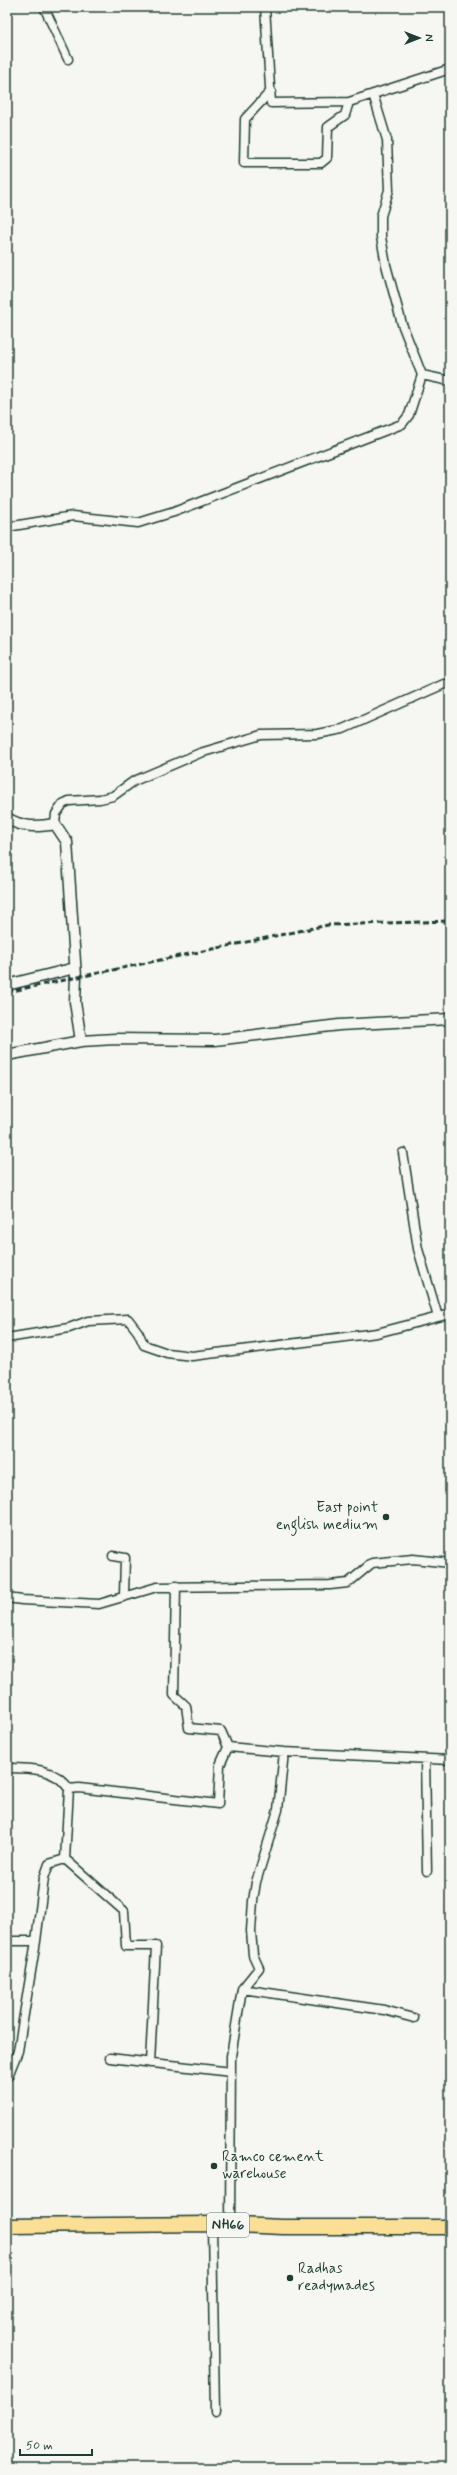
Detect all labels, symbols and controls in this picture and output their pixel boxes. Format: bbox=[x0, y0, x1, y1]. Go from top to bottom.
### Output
north arrow bbox=[399, 18, 439, 58]
text: N bbox=[421, 34, 435, 42]
place label: East point english medium bbox=[276, 1498, 378, 1536]
marker: East point english medium bbox=[381, 1512, 391, 1522]
place label: Ramco cement warehouse bbox=[222, 2147, 324, 2184]
marker: Ramco cement warehouse bbox=[209, 2161, 219, 2171]
road number: NH66 bbox=[207, 2213, 249, 2237]
place label: Radhas readymades bbox=[298, 2259, 375, 2296]
marker: Radhas readymades bbox=[285, 2273, 295, 2283]
scale bar bbox=[20, 2431, 92, 2457]
text: 50 m bbox=[26, 2438, 53, 2454]

